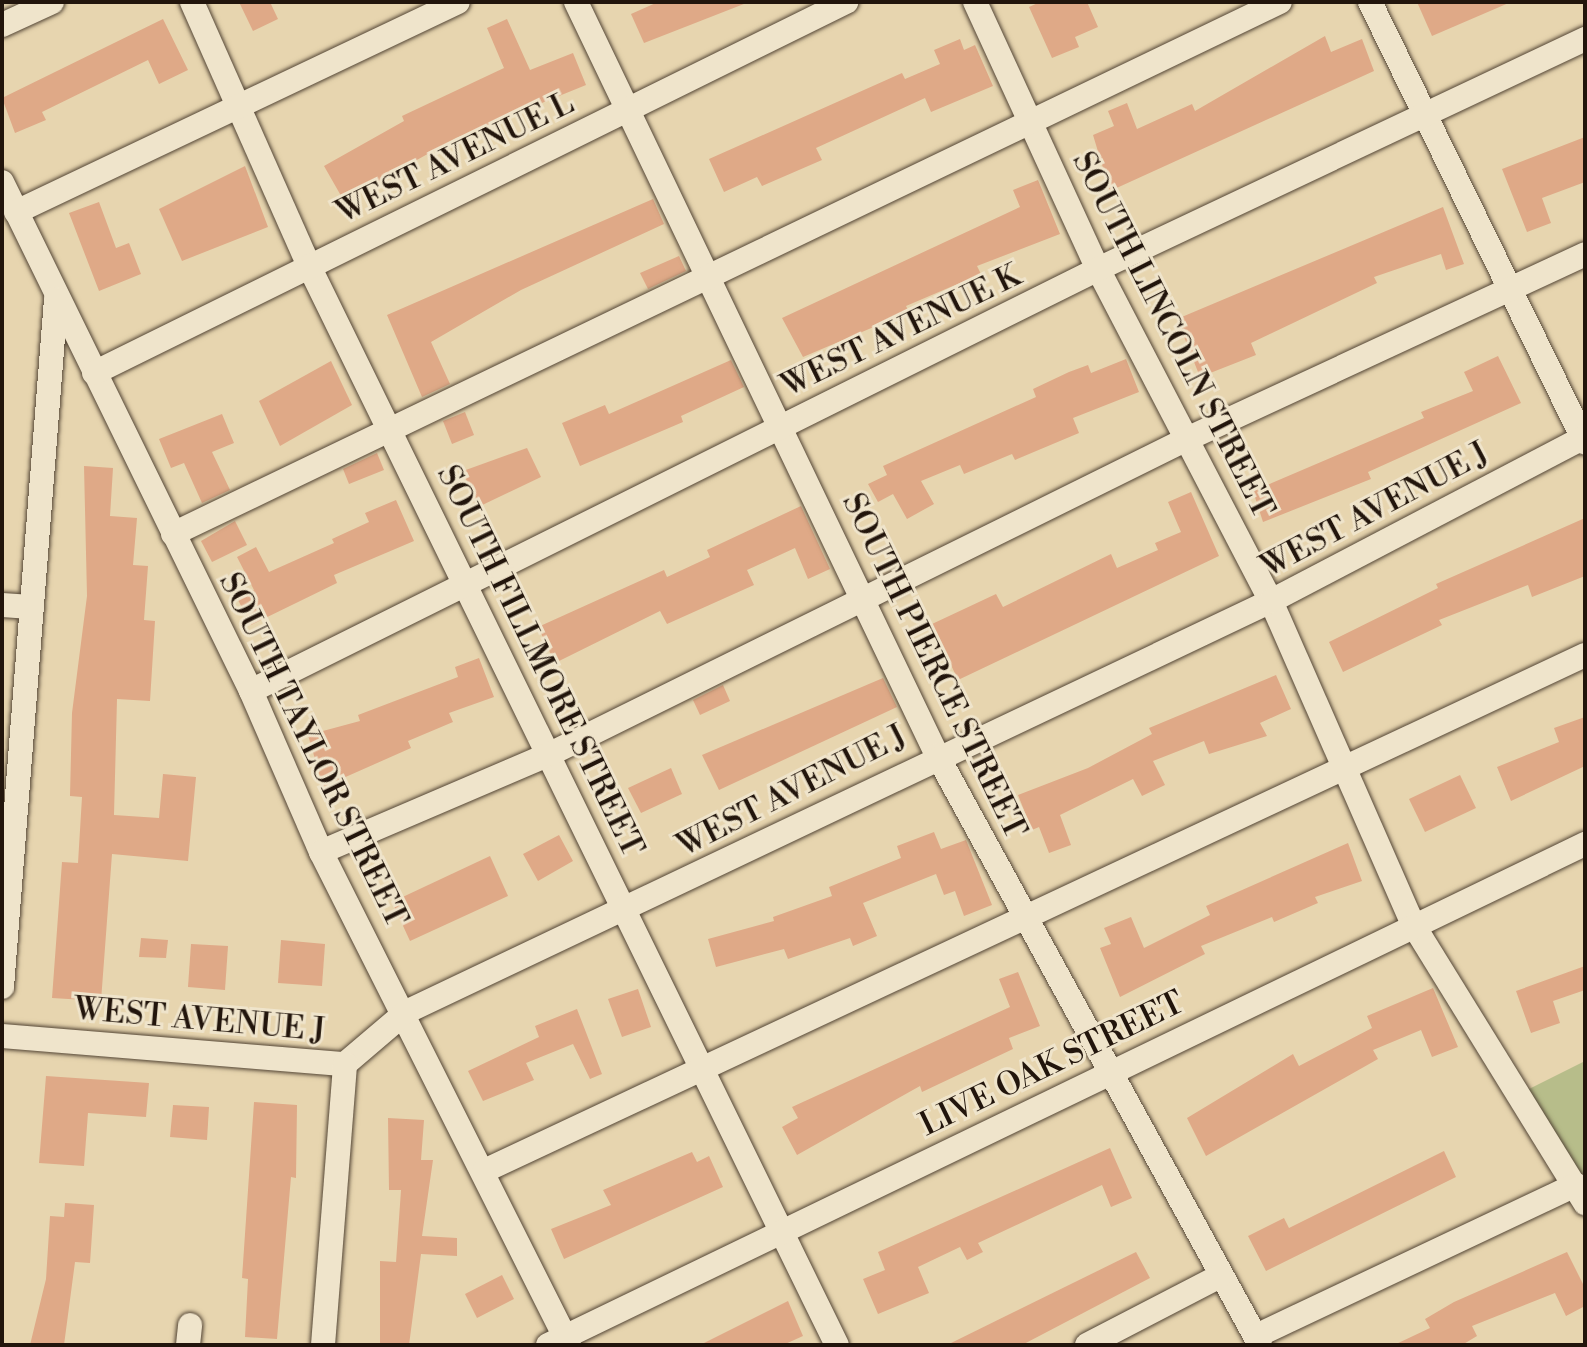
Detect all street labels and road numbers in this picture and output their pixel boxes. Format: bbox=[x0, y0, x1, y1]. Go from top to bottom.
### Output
street label: WEST AVENUE L bbox=[330, 84, 580, 232]
street label: SOUTH LINCOLN STREET bbox=[1064, 145, 1282, 525]
street label: WEST AVENUE K bbox=[775, 256, 1027, 406]
street label: WEST AVENUE J bbox=[1254, 434, 1496, 586]
street label: SOUTH FILLMORE STREET bbox=[428, 459, 652, 863]
street label: SOUTH PIERCE STREET bbox=[834, 487, 1034, 845]
street label: SOUTH TAYLOR STREET bbox=[210, 567, 416, 933]
street label: WEST AVENUE J bbox=[671, 717, 913, 865]
street label: LIVE OAK STREET bbox=[914, 983, 1190, 1145]
street label: WEST AVENUE J bbox=[72, 990, 328, 1050]

